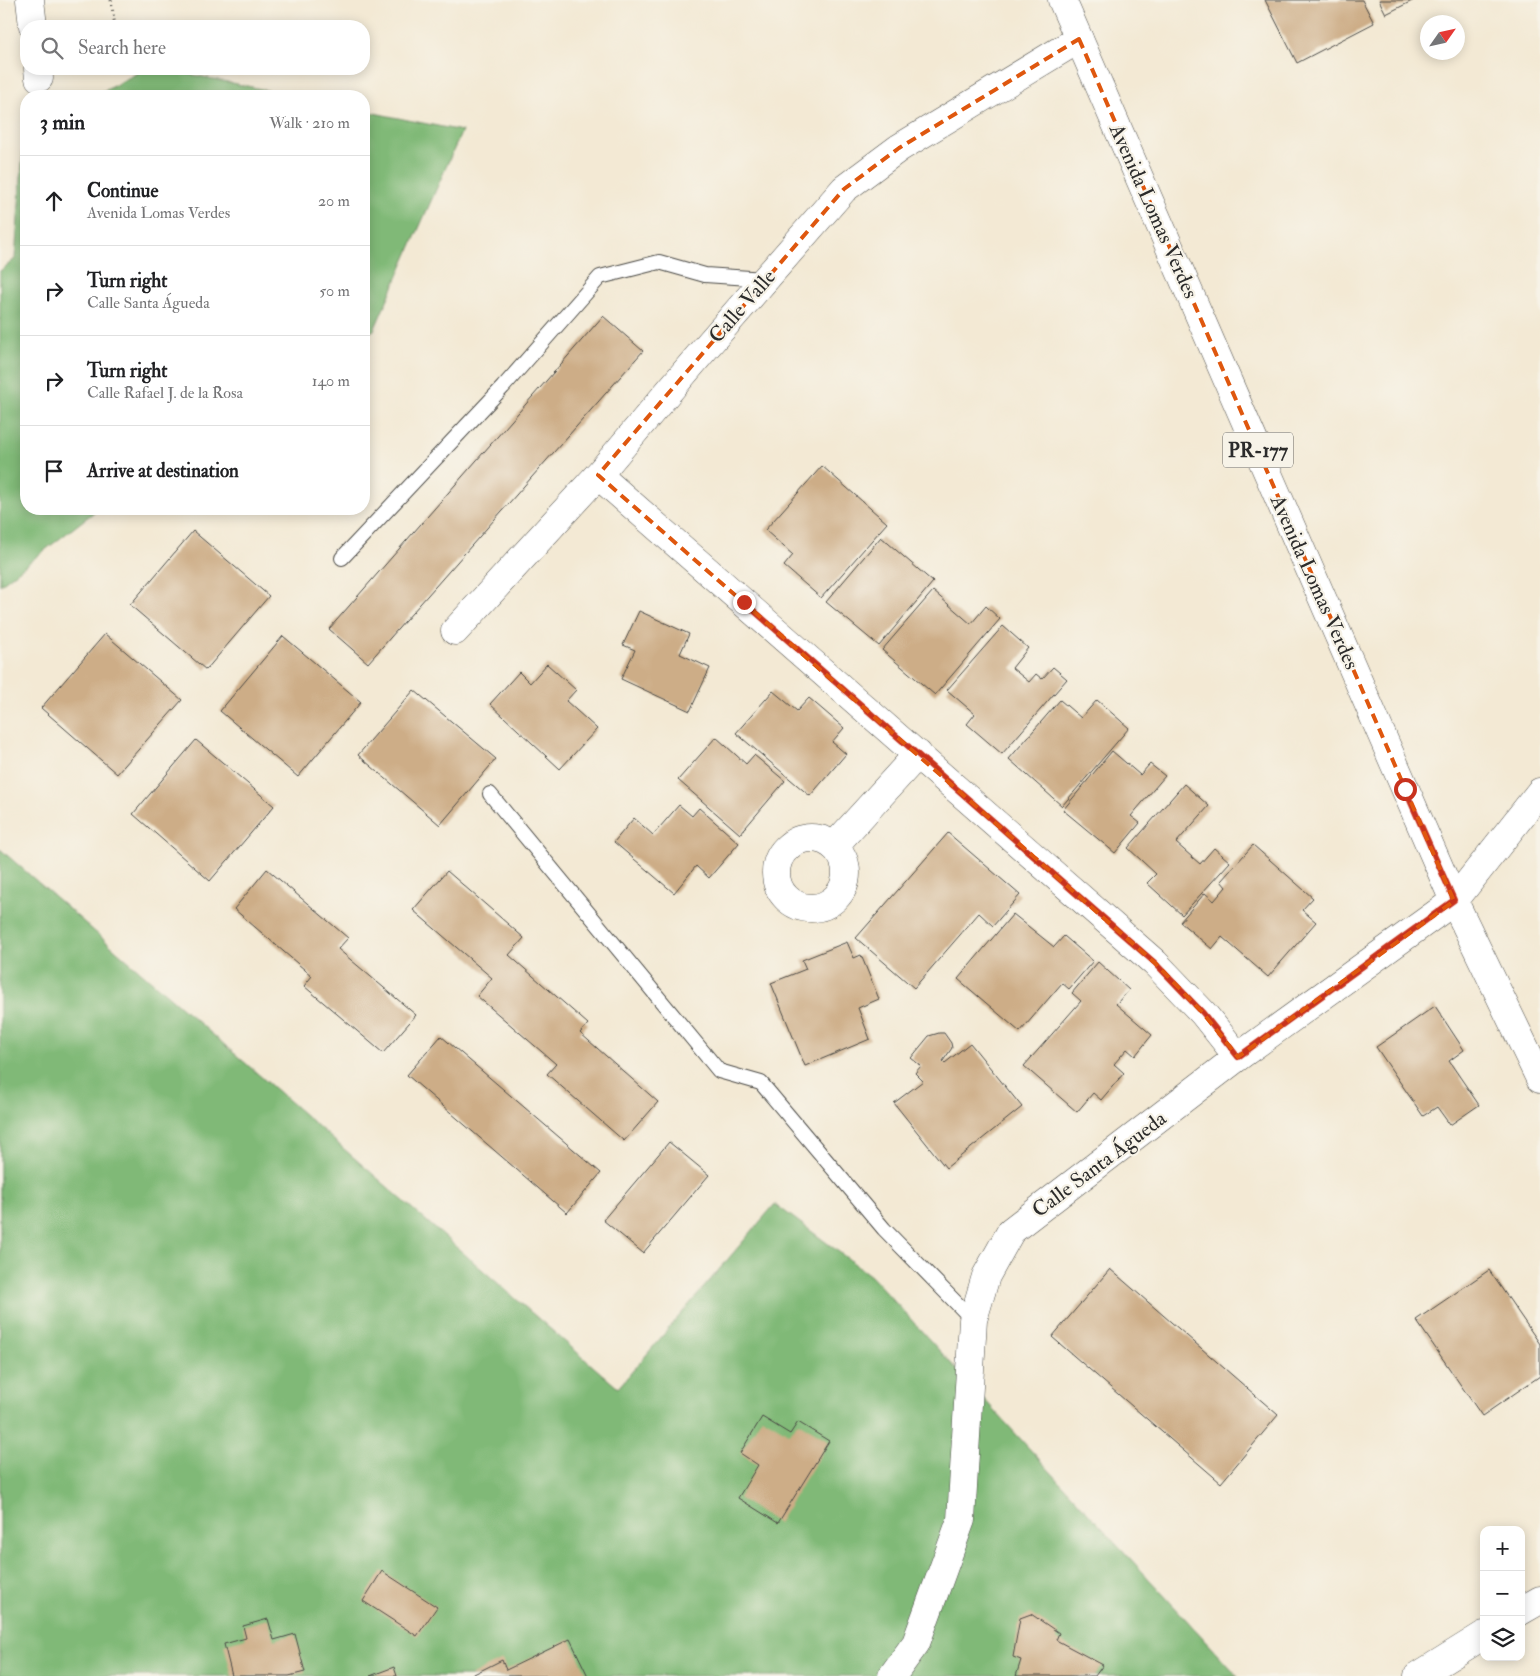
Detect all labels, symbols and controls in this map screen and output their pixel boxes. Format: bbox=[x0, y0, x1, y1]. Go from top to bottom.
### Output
north arrow bbox=[1420, 15, 1465, 60]
search box bbox=[20, 20, 370, 75]
icon: search bbox=[38, 34, 66, 62]
text: Search here bbox=[78, 36, 166, 60]
text: 3 min bbox=[40, 109, 85, 136]
text: Walk · 210 m bbox=[269, 113, 350, 133]
street label: Avenida Lomas Verdes bbox=[1103, 119, 1204, 303]
text: Continue bbox=[87, 179, 158, 203]
icon: ahead bbox=[40, 187, 68, 215]
text: 20 m bbox=[318, 191, 350, 211]
text: Avenida Lomas Verdes bbox=[87, 203, 230, 223]
street label: Calle Valle bbox=[703, 264, 782, 349]
text: Turn right bbox=[87, 269, 167, 293]
icon: right bbox=[40, 277, 68, 305]
text: 50 m bbox=[319, 281, 350, 301]
text: Calle Santa Águeda bbox=[87, 293, 210, 313]
text: Turn right bbox=[87, 359, 167, 383]
icon: right bbox=[40, 367, 68, 395]
text: 140 m bbox=[312, 371, 350, 391]
text: Calle Rafael J. de la Rosa bbox=[87, 383, 243, 403]
road number: PR-177 bbox=[1223, 432, 1293, 468]
icon: arrive bbox=[40, 457, 68, 485]
text: Arrive at destination bbox=[87, 459, 239, 483]
street label: Avenida Lomas Verdes bbox=[1264, 490, 1365, 674]
route end bbox=[733, 591, 756, 614]
route start bbox=[1394, 778, 1417, 801]
street label: Calle Santa Águeda bbox=[1027, 1105, 1172, 1224]
map controls bbox=[1480, 1526, 1525, 1661]
button: + bbox=[1480, 1526, 1525, 1571]
button: − bbox=[1480, 1571, 1525, 1616]
button: layers bbox=[1480, 1616, 1525, 1661]

